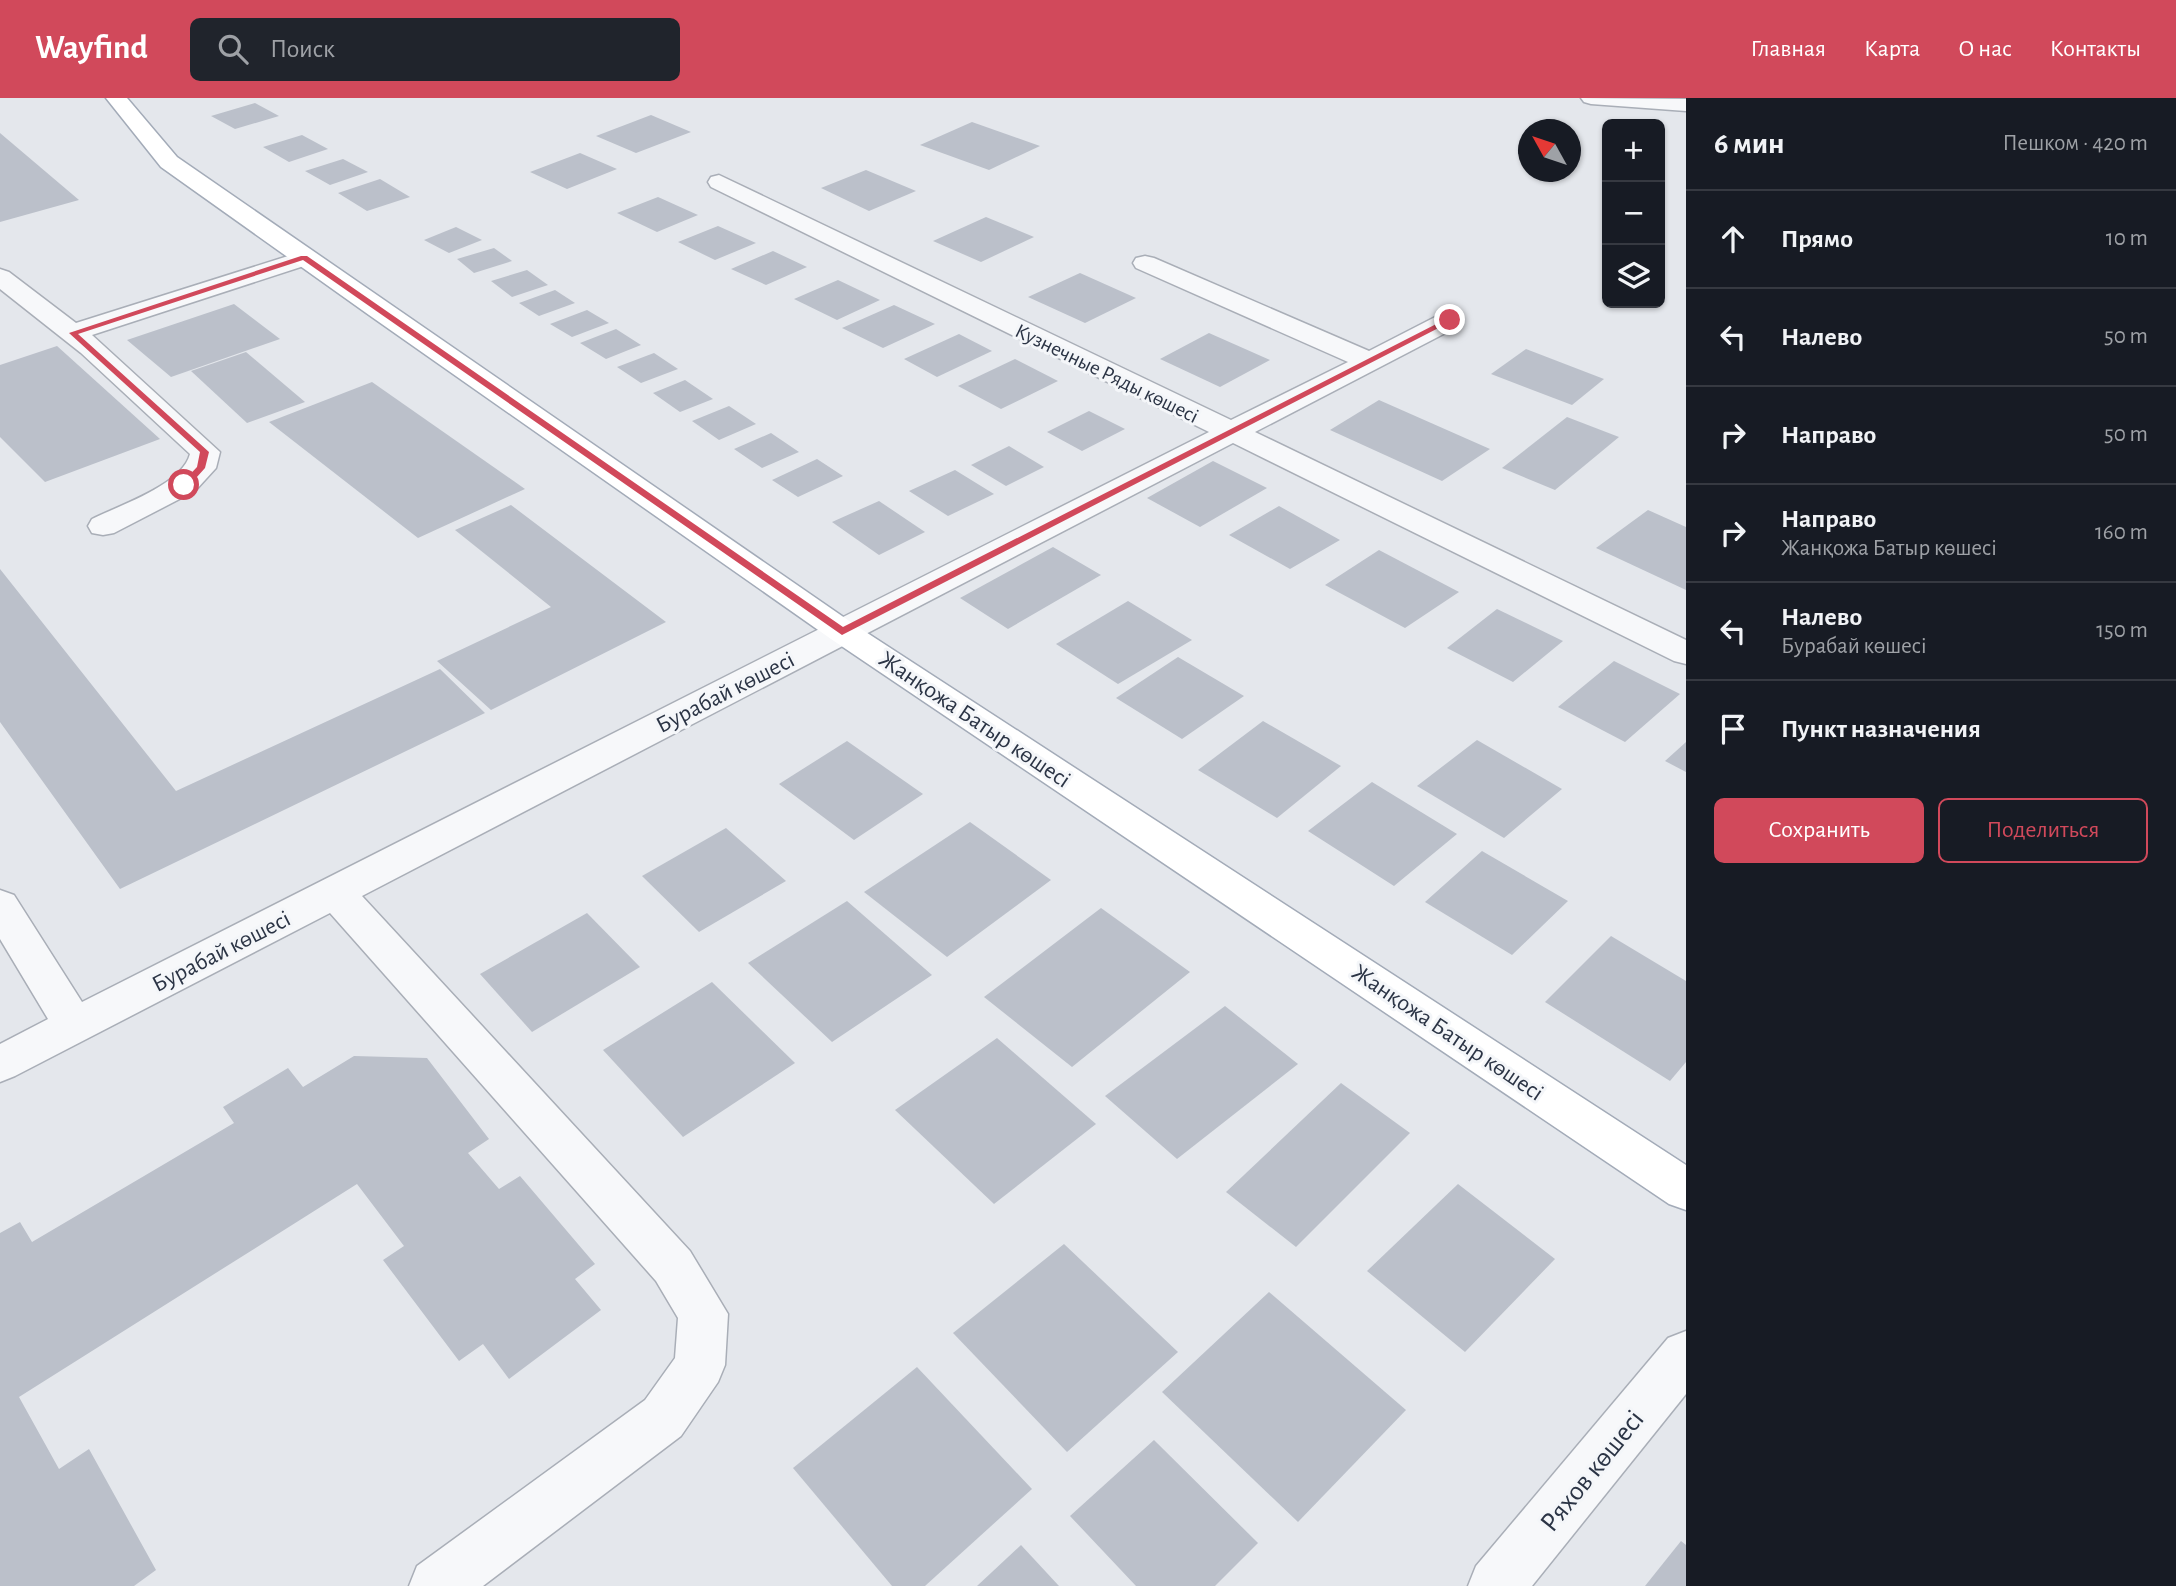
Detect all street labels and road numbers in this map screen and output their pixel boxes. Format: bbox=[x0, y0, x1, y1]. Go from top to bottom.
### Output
street label: Кузнечные Ряды көшесі bbox=[1012, 320, 1202, 427]
street label: Жанқожа Батыр көшесі bbox=[874, 647, 1074, 793]
street label: Бурабай көшесі bbox=[652, 648, 799, 738]
street label: Бурабай көшесі bbox=[148, 907, 295, 997]
street label: Жанқожа Батыр көшесі bbox=[1347, 960, 1547, 1106]
street label: Ряхов көшесі bbox=[1535, 1405, 1650, 1537]

